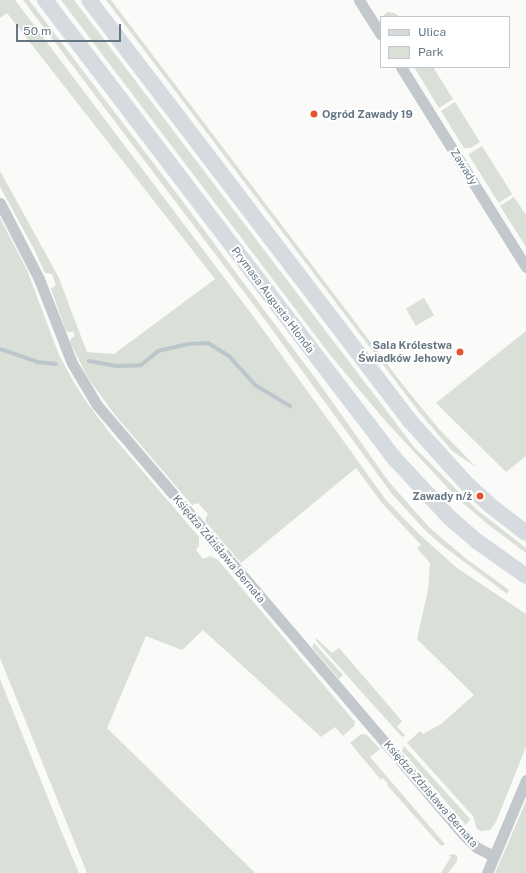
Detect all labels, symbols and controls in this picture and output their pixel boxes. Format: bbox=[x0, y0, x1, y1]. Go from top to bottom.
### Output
scale bar bbox=[18, 16, 123, 42]
legend bbox=[380, 16, 510, 68]
text: 50 m bbox=[23, 24, 51, 38]
text: Ulica bbox=[418, 25, 446, 39]
text: Park bbox=[418, 45, 444, 59]
place label: Ogród Zawady 19 bbox=[322, 107, 413, 121]
marker: Ogród Zawady 19 bbox=[309, 109, 319, 119]
street label: Zawady bbox=[448, 147, 480, 187]
street label: Prymasa Augusta Hlonda bbox=[229, 244, 317, 356]
place label: Sala Królestwa Świadków Jehowy bbox=[358, 339, 452, 365]
marker: Sala Królestwa Świadków Jehowy bbox=[455, 347, 465, 357]
place label: Zawady n/ż bbox=[412, 489, 472, 503]
marker: Zawady n/ż bbox=[475, 491, 485, 501]
street label: Księdza Zdzisława Bernata bbox=[170, 492, 268, 606]
street label: Księdza Zdzisława Bernata bbox=[381, 738, 481, 850]

